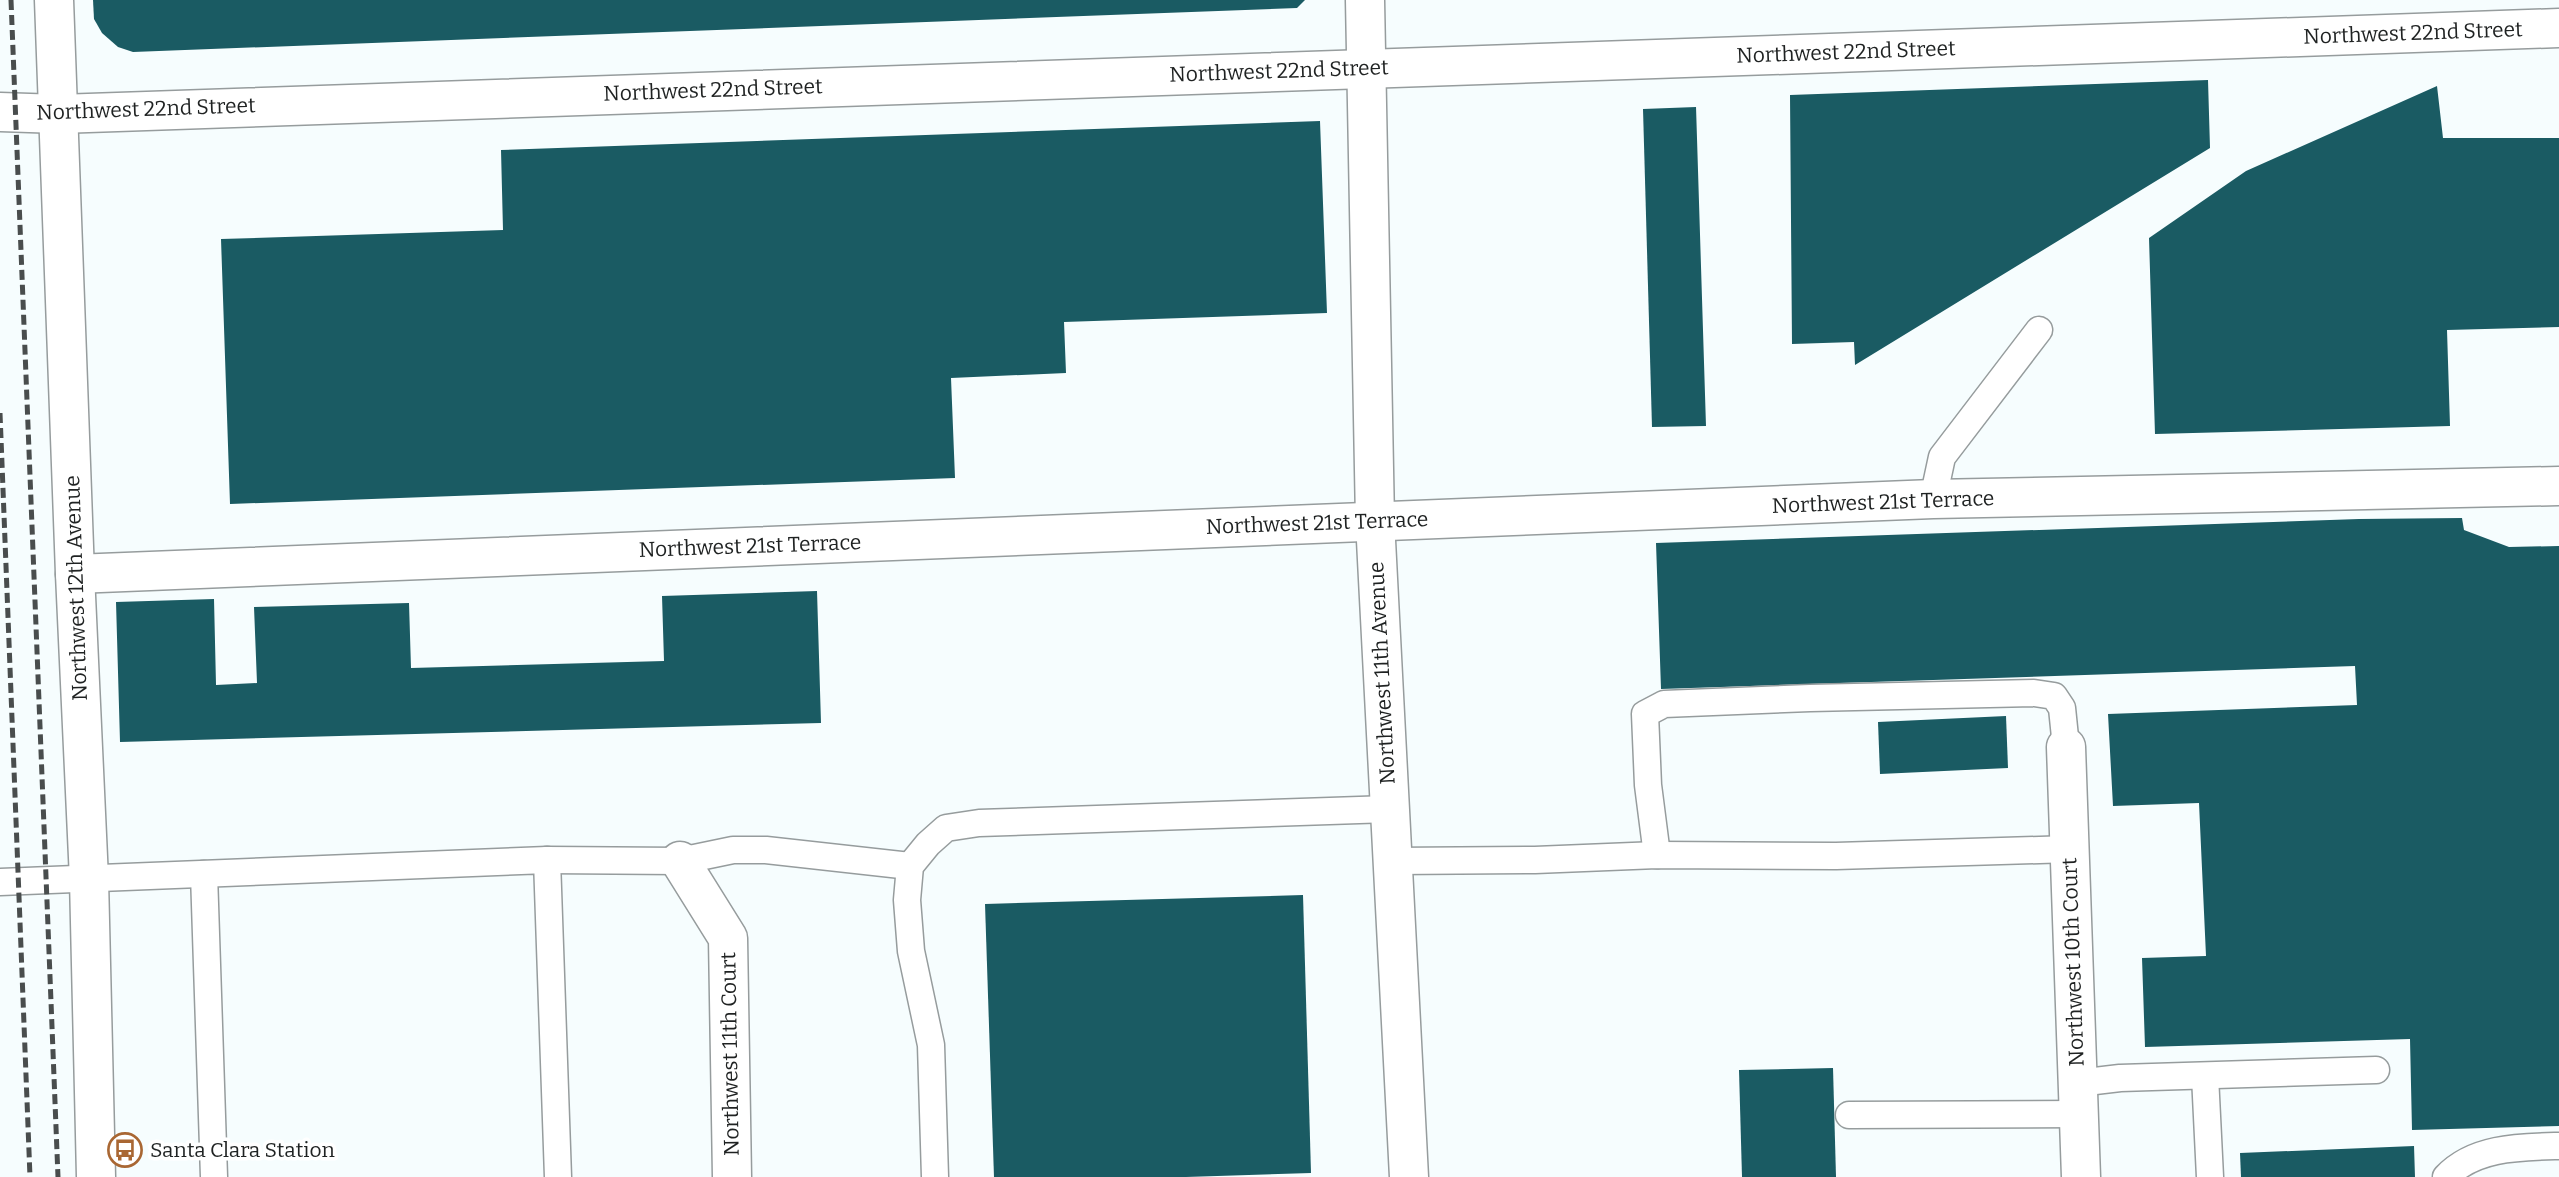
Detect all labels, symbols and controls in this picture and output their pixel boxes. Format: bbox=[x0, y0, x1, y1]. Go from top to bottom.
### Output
street label: Northwest 22nd Street bbox=[2303, 16, 2523, 50]
street label: Northwest 22nd Street bbox=[1736, 35, 1956, 69]
street label: Northwest 22nd Street bbox=[1169, 54, 1389, 88]
street label: Northwest 22nd Street bbox=[603, 73, 823, 107]
street label: Northwest 22nd Street bbox=[36, 92, 256, 126]
street label: Northwest 12th Avenue bbox=[59, 475, 93, 701]
street label: Northwest 21st Terrace bbox=[1771, 485, 1995, 519]
street label: Northwest 21st Terrace bbox=[1205, 506, 1429, 540]
street label: Northwest 21st Terrace bbox=[638, 529, 862, 563]
street label: Northwest 11th Avenue bbox=[1363, 561, 1401, 785]
street label: Northwest 10th Court bbox=[2056, 857, 2090, 1067]
street label: Northwest 11th Court bbox=[715, 951, 745, 1156]
bus stop icon: Santa Clara Station bbox=[106, 1131, 144, 1169]
place label: Santa Clara Station bbox=[150, 1137, 335, 1163]

